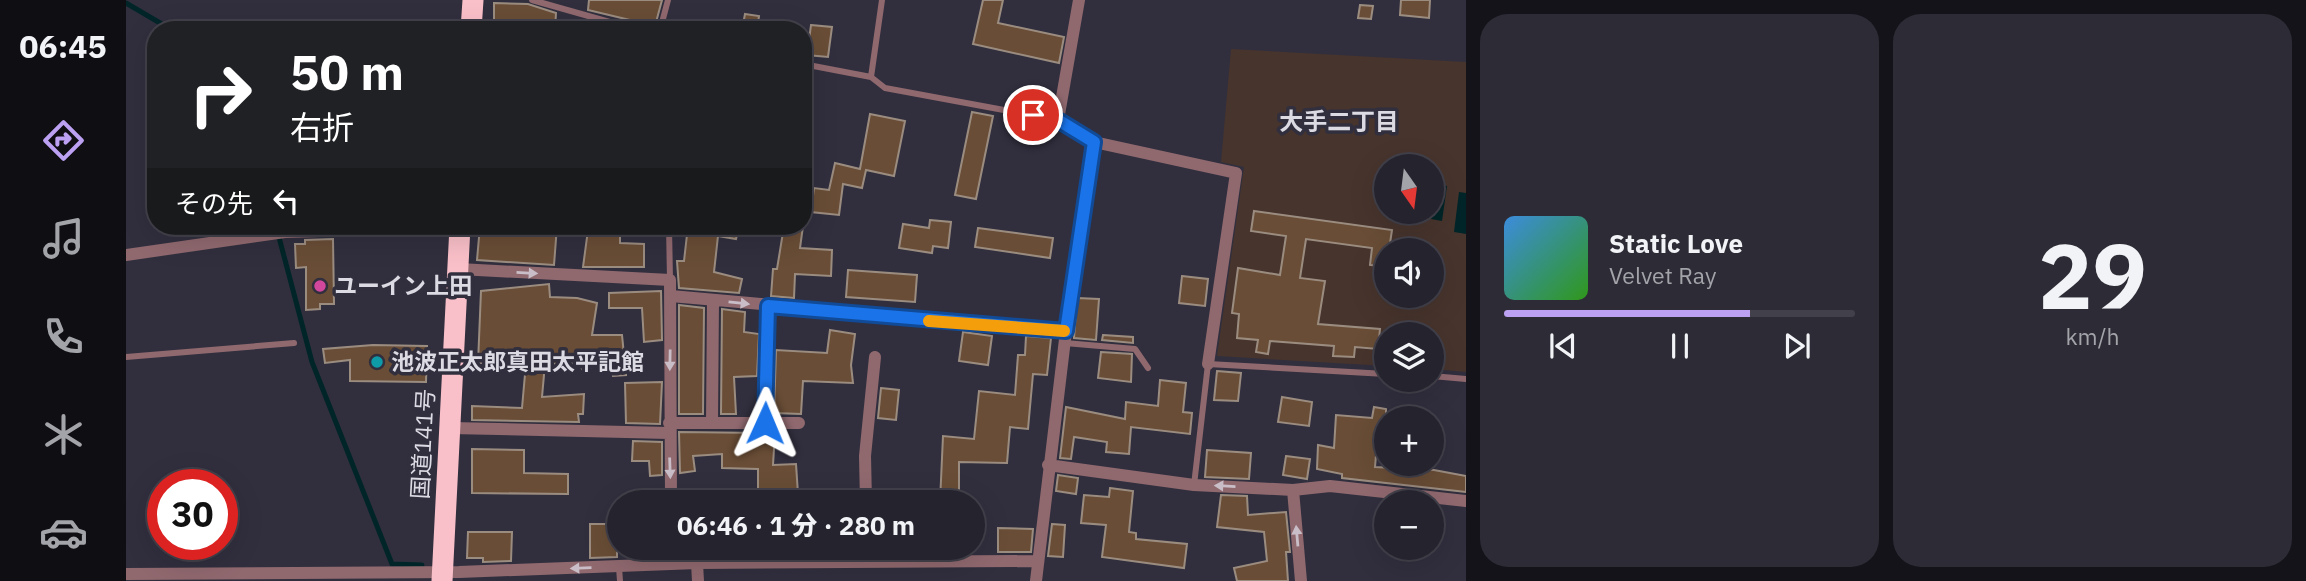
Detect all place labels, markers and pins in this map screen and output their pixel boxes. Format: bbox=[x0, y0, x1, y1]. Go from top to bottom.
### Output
pin bbox=[1003, 85, 1063, 145]
place label: ユーイン上田 bbox=[334, 270, 472, 300]
marker: ユーイン上田 bbox=[312, 278, 328, 294]
place label: 池波正太郎真田太平記館 bbox=[391, 346, 644, 376]
marker: 池波正太郎真田太平記館 bbox=[369, 354, 385, 370]

